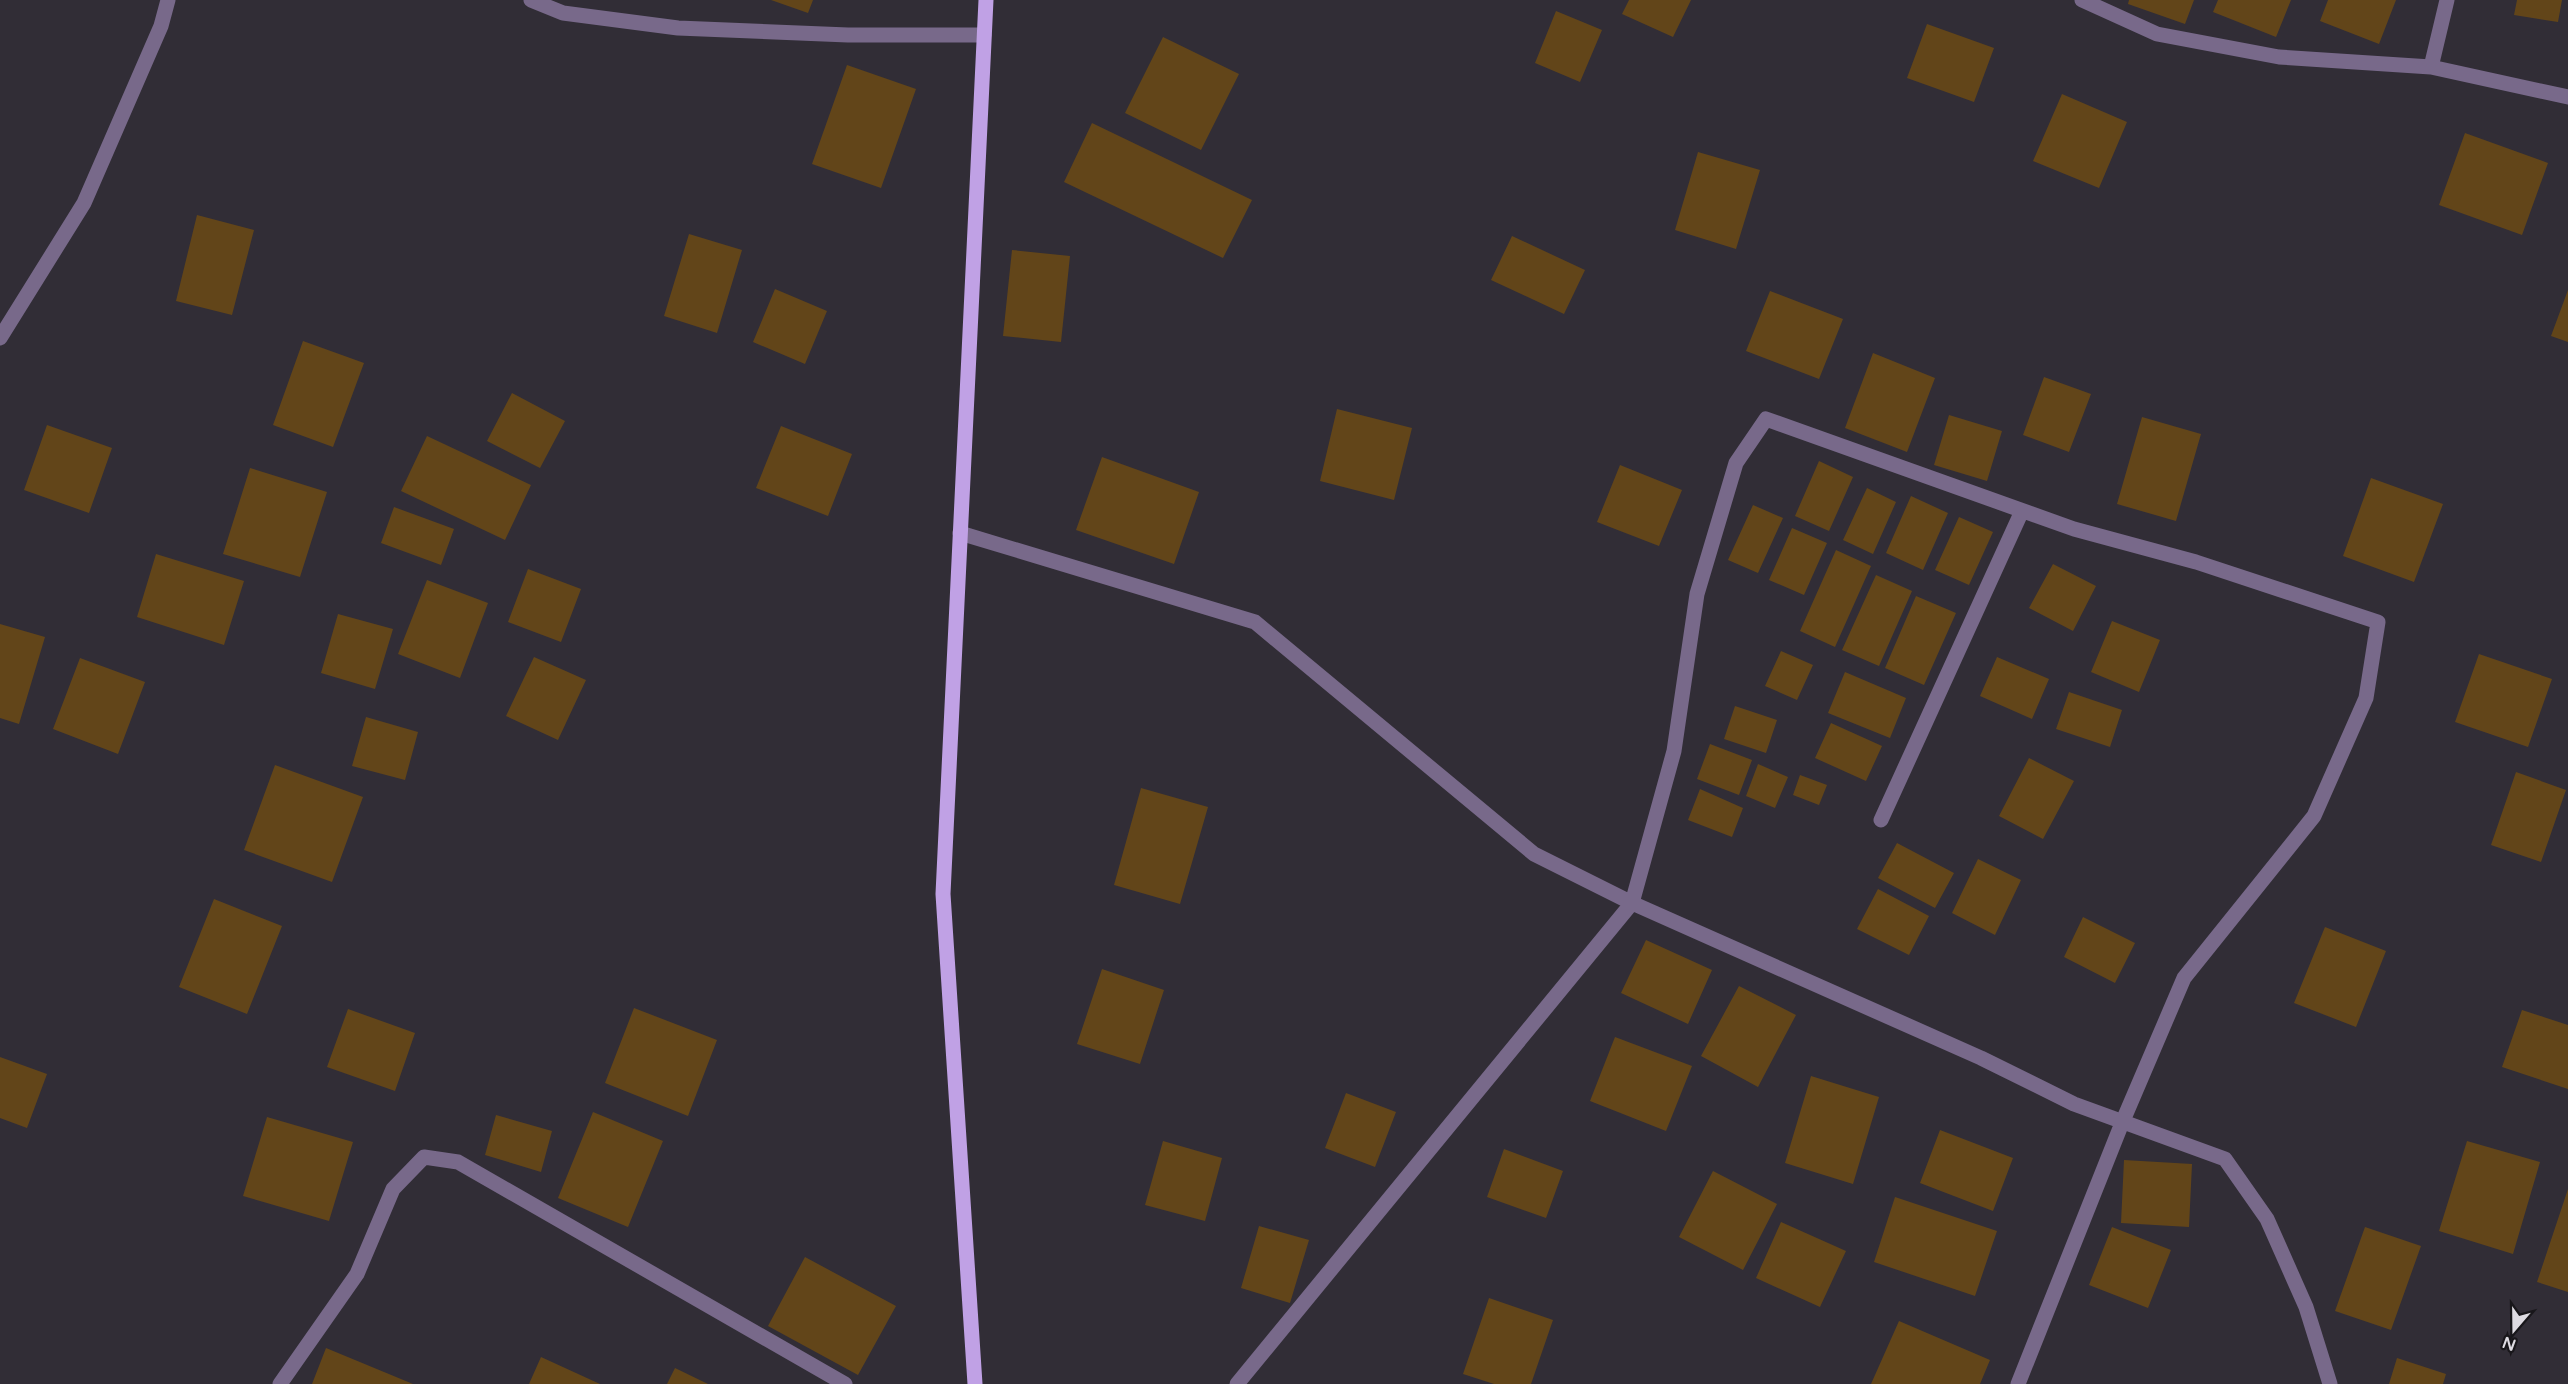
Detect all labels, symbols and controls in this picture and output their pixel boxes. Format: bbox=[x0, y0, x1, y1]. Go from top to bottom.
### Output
north arrow bbox=[2484, 1300, 2544, 1360]
text: N bbox=[2500, 1332, 2519, 1355]

